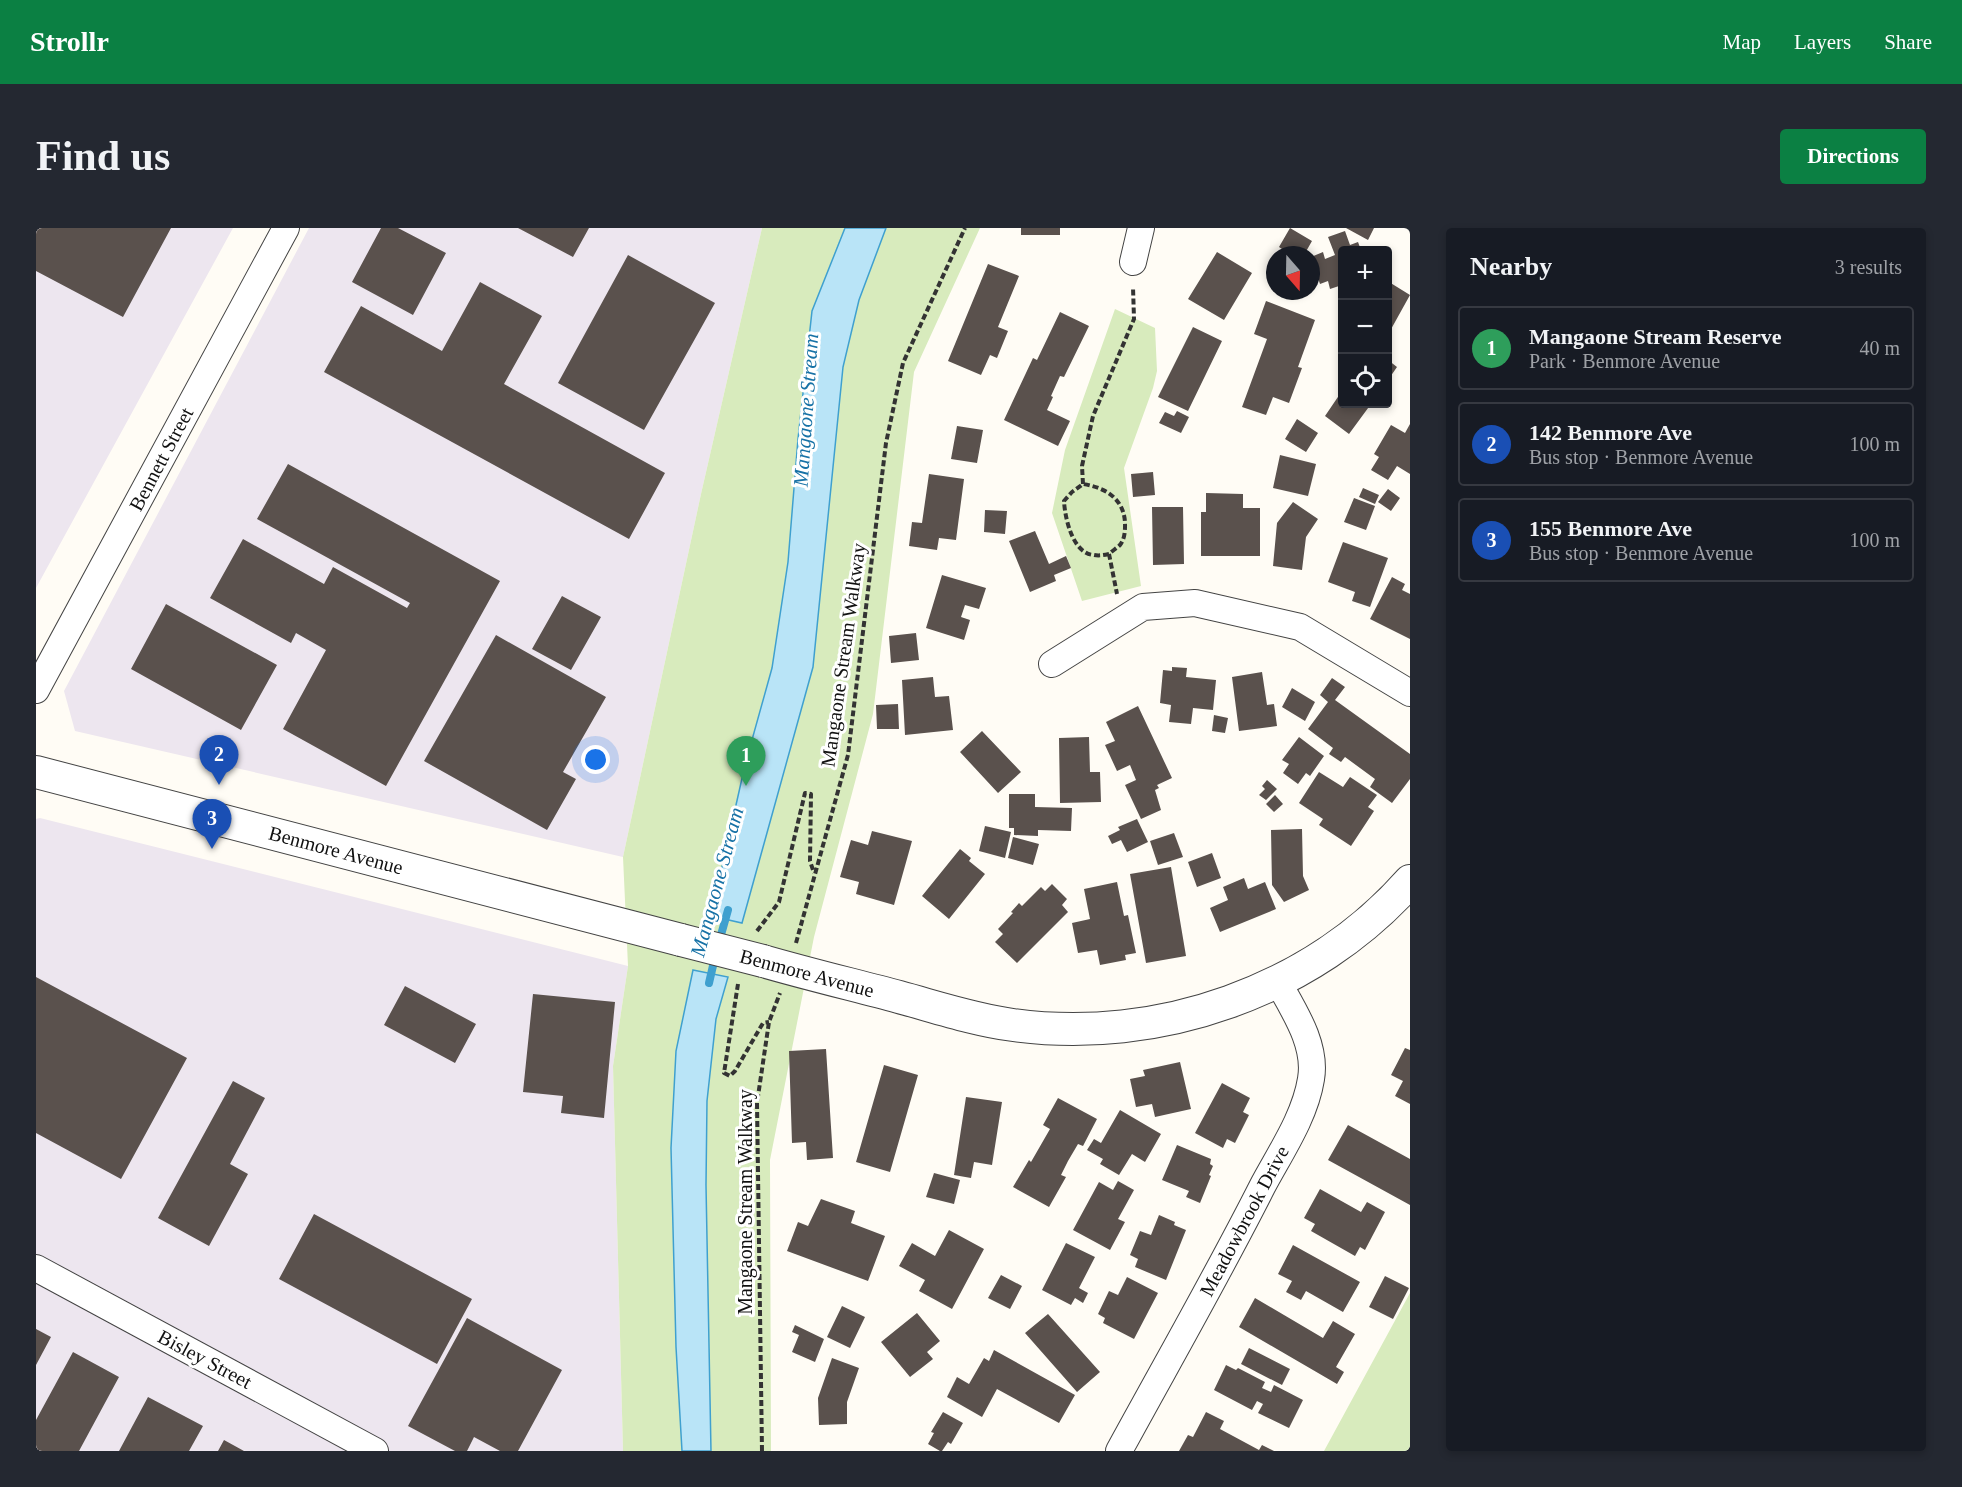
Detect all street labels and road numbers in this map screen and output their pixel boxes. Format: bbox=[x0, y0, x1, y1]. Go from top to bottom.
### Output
street label: Bennett Street bbox=[125, 403, 198, 514]
street label: Mangaone Stream Walkway bbox=[816, 542, 871, 768]
street label: Benmore Avenue bbox=[267, 822, 406, 879]
street label: Benmore Avenue bbox=[738, 945, 877, 1002]
street label: Mangaone Stream Walkway bbox=[734, 1089, 757, 1315]
street label: Meadowbrook Drive bbox=[1195, 1142, 1293, 1300]
street label: Bisley Street bbox=[154, 1325, 256, 1394]

